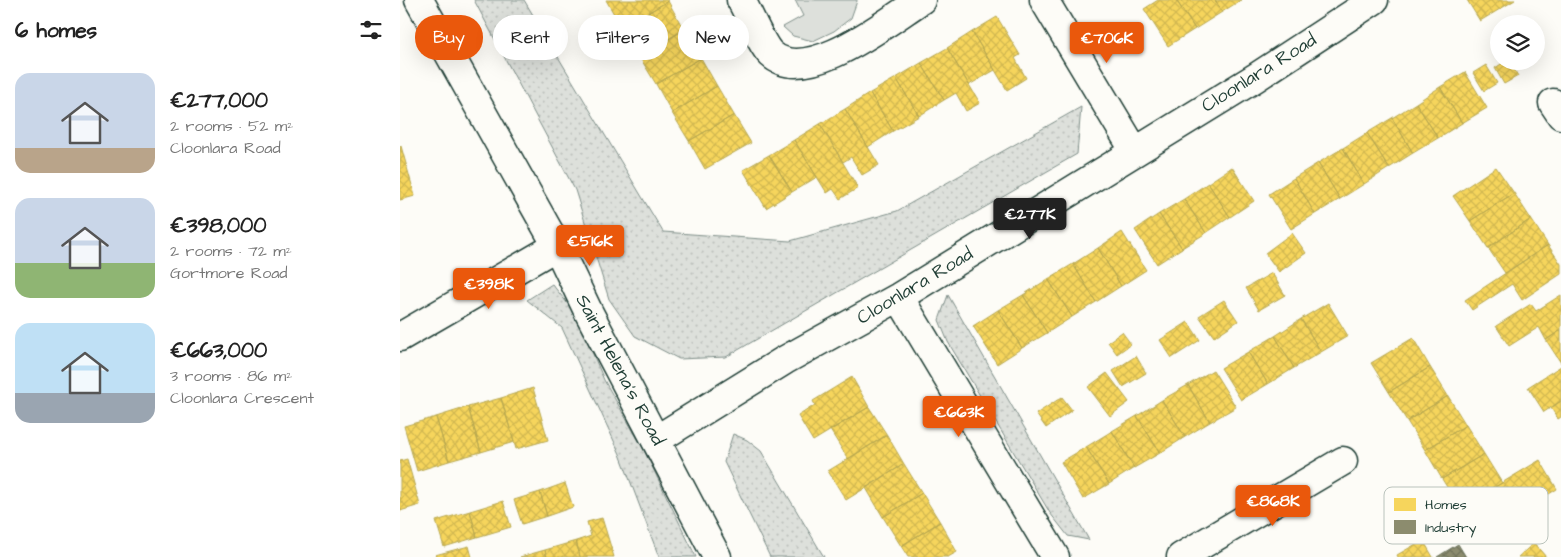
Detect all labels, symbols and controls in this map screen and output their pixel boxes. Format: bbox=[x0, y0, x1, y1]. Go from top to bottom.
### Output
chip: Buy bbox=[415, 15, 483, 60]
chip: Rent bbox=[493, 15, 568, 60]
chip: Filters bbox=[578, 15, 668, 60]
chip: New bbox=[678, 15, 749, 60]
map controls bbox=[1490, 15, 1545, 70]
button: layers bbox=[1490, 15, 1545, 70]
text: 6 homes bbox=[15, 16, 97, 45]
icon: filters bbox=[357, 16, 385, 44]
pin: €706K bbox=[1072, 22, 1142, 64]
text: €706K bbox=[1081, 27, 1133, 49]
street label: Cloonlara Road bbox=[1196, 27, 1322, 119]
text: €277,000 bbox=[170, 86, 268, 115]
icon: home bbox=[55, 93, 115, 153]
text: 2 rooms · 52 m² bbox=[170, 115, 293, 137]
text: Cloonlara Road bbox=[170, 137, 281, 159]
pin: €277K bbox=[995, 198, 1065, 240]
text: €277K bbox=[1004, 203, 1056, 225]
text: €398,000 bbox=[170, 211, 266, 240]
icon: home bbox=[55, 218, 115, 278]
pin: €516K bbox=[555, 224, 625, 267]
text: €516K bbox=[567, 230, 613, 252]
text: 2 rooms · 72 m² bbox=[170, 240, 292, 262]
street label: Cloonlara Road bbox=[852, 240, 978, 331]
text: Gortmore Road bbox=[170, 262, 287, 284]
pin: €398K bbox=[454, 268, 524, 310]
text: €398K bbox=[464, 273, 514, 295]
street label: Saint Helena's Road bbox=[569, 290, 671, 451]
text: €663,000 bbox=[170, 336, 267, 365]
icon: home bbox=[55, 343, 115, 403]
text: 3 rooms · 86 m² bbox=[170, 365, 292, 387]
text: Cloonlara Crescent bbox=[170, 387, 314, 409]
pin: €663K bbox=[924, 396, 994, 438]
text: €663K bbox=[934, 401, 984, 423]
pin: €868K bbox=[1238, 484, 1308, 527]
legend bbox=[1384, 487, 1548, 544]
text: €868K bbox=[1246, 490, 1300, 512]
text: Homes bbox=[1425, 495, 1467, 515]
text: Industry bbox=[1425, 518, 1477, 538]

